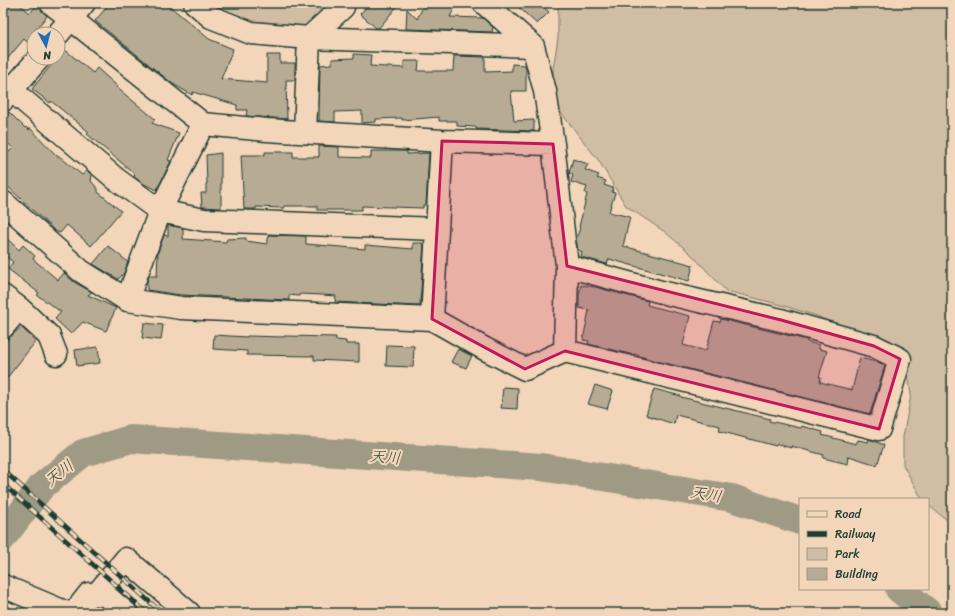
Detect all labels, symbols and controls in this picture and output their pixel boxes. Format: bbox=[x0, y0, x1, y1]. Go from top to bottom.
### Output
north arrow bbox=[26, 26, 66, 66]
text: N bbox=[42, 45, 53, 65]
water label: 天川 bbox=[368, 441, 402, 473]
water label: 天川 bbox=[37, 452, 81, 494]
water label: 天川 bbox=[688, 477, 724, 511]
legend bbox=[799, 498, 929, 590]
text: Road bbox=[835, 503, 862, 525]
text: Railway bbox=[835, 523, 876, 545]
text: Park bbox=[835, 543, 860, 565]
text: Building bbox=[835, 563, 878, 585]

